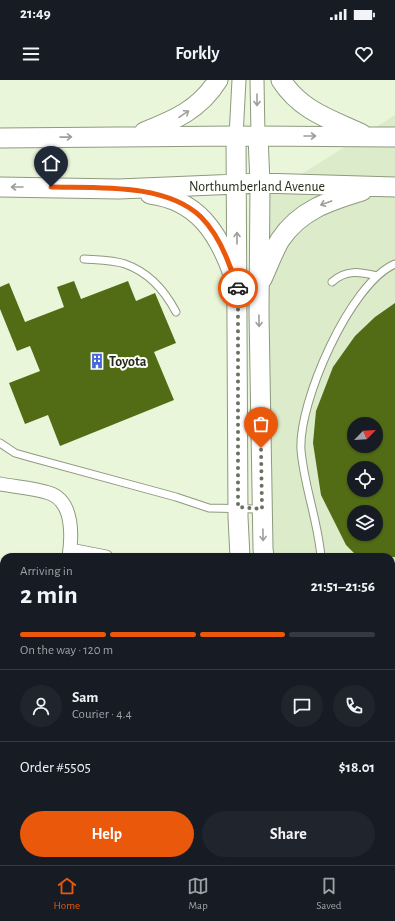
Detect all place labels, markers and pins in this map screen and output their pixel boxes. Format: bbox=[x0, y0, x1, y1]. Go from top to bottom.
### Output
pin bbox=[34, 146, 68, 187]
building icon: Toyota bbox=[88, 352, 106, 370]
place label: Toyota bbox=[109, 355, 147, 369]
pin bbox=[244, 407, 278, 448]

